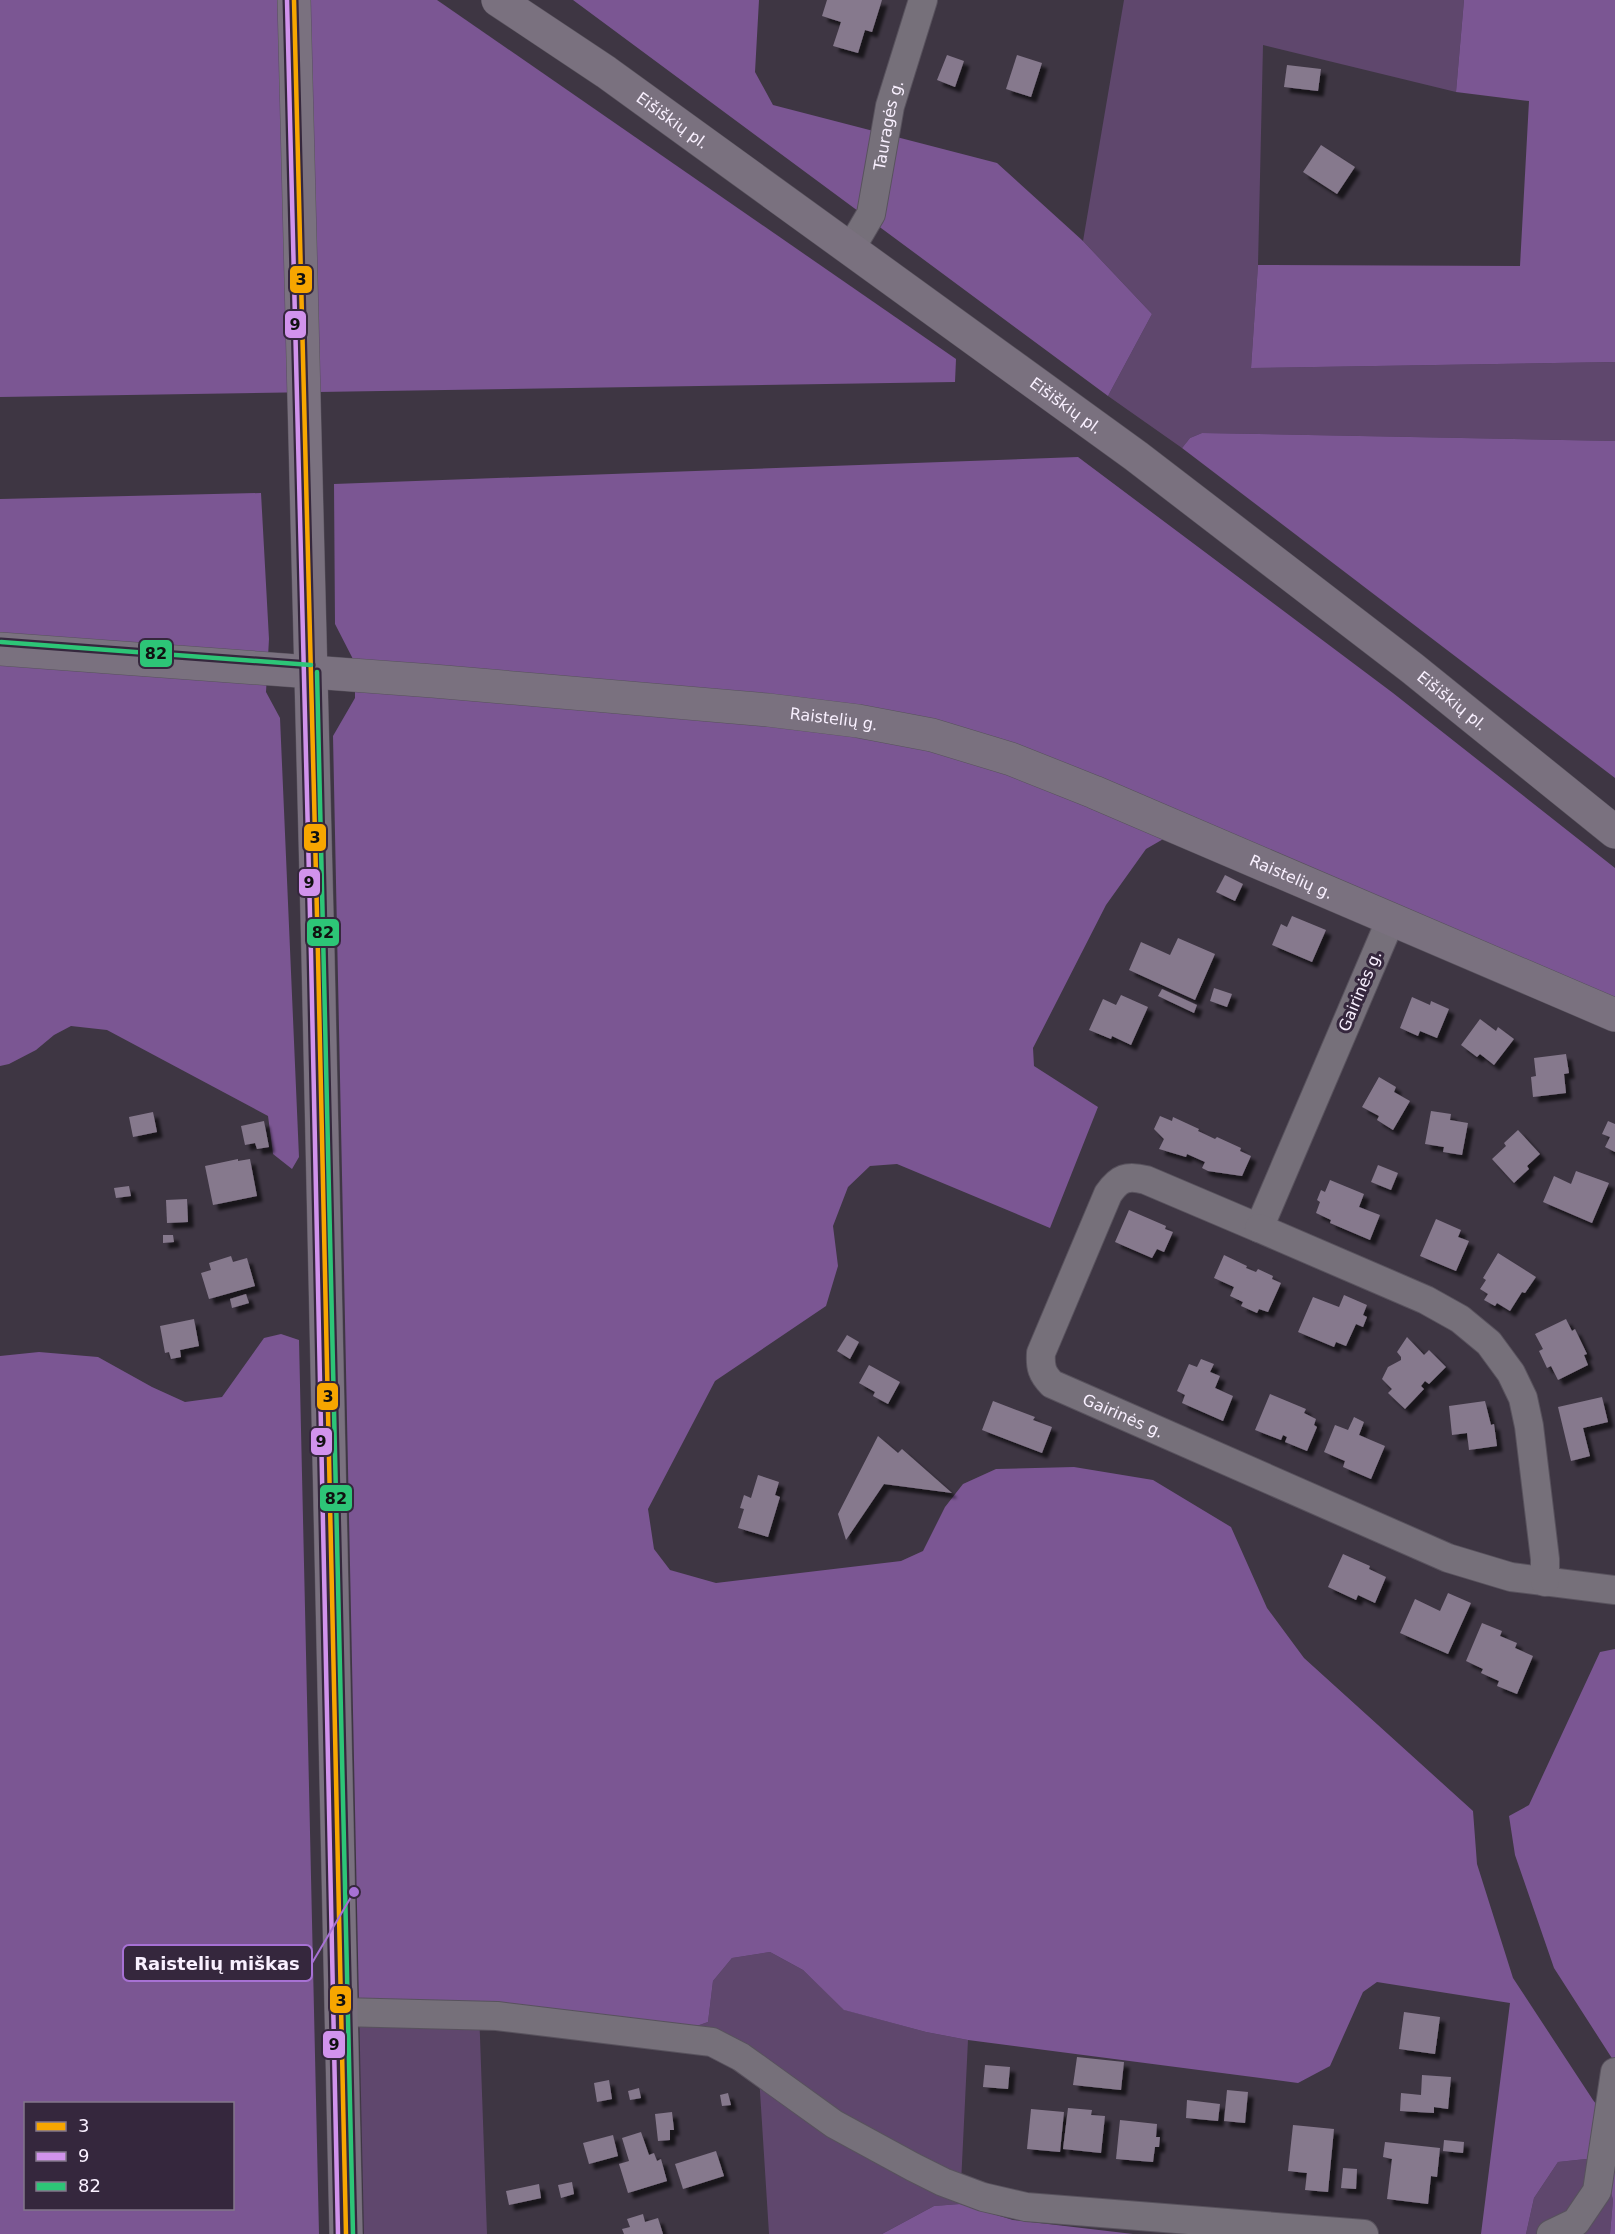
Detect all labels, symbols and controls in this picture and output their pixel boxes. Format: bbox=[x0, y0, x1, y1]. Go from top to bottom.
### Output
street label: Tauragės g. bbox=[869, 77, 907, 173]
street label: Eišiškių pl. bbox=[633, 88, 712, 153]
line badge: 3 bbox=[289, 265, 313, 294]
text: 3 bbox=[295, 270, 307, 289]
line badge: 9 bbox=[284, 310, 307, 339]
text: 9 bbox=[289, 315, 301, 334]
street label: Eišiškių pl. bbox=[1026, 373, 1106, 438]
line badge: 82 bbox=[139, 639, 173, 668]
text: 82 bbox=[145, 644, 167, 663]
street label: Eišiškių pl. bbox=[1413, 667, 1491, 734]
street label: Raistelių g. bbox=[789, 703, 880, 734]
line badge: 3 bbox=[303, 823, 327, 852]
text: 3 bbox=[309, 828, 321, 847]
street label: Raistelių g. bbox=[1247, 850, 1336, 903]
line badge: 9 bbox=[298, 868, 321, 897]
text: 9 bbox=[303, 873, 315, 892]
line badge: 82 bbox=[306, 918, 340, 947]
text: 82 bbox=[312, 923, 334, 942]
street label: Gairinės g. bbox=[1334, 948, 1386, 1034]
line badge: 3 bbox=[316, 1382, 339, 1411]
text: 3 bbox=[322, 1387, 334, 1406]
street label: Gairinės g. bbox=[1080, 1389, 1167, 1441]
line badge: 9 bbox=[310, 1427, 333, 1456]
text: 9 bbox=[315, 1432, 327, 1451]
line badge: 82 bbox=[319, 1484, 353, 1512]
text: 82 bbox=[325, 1489, 347, 1508]
callout: Raistelių miškas bbox=[123, 1945, 312, 1981]
text: Raistelių miškas bbox=[134, 1953, 300, 1974]
line badge: 3 bbox=[329, 1985, 352, 2014]
text: 3 bbox=[335, 1991, 347, 2010]
line badge: 9 bbox=[322, 2030, 346, 2059]
text: 9 bbox=[328, 2035, 340, 2054]
legend bbox=[24, 2102, 234, 2210]
text: 3 bbox=[78, 2115, 89, 2136]
text: 9 bbox=[78, 2145, 89, 2166]
text: 82 bbox=[78, 2175, 101, 2196]

